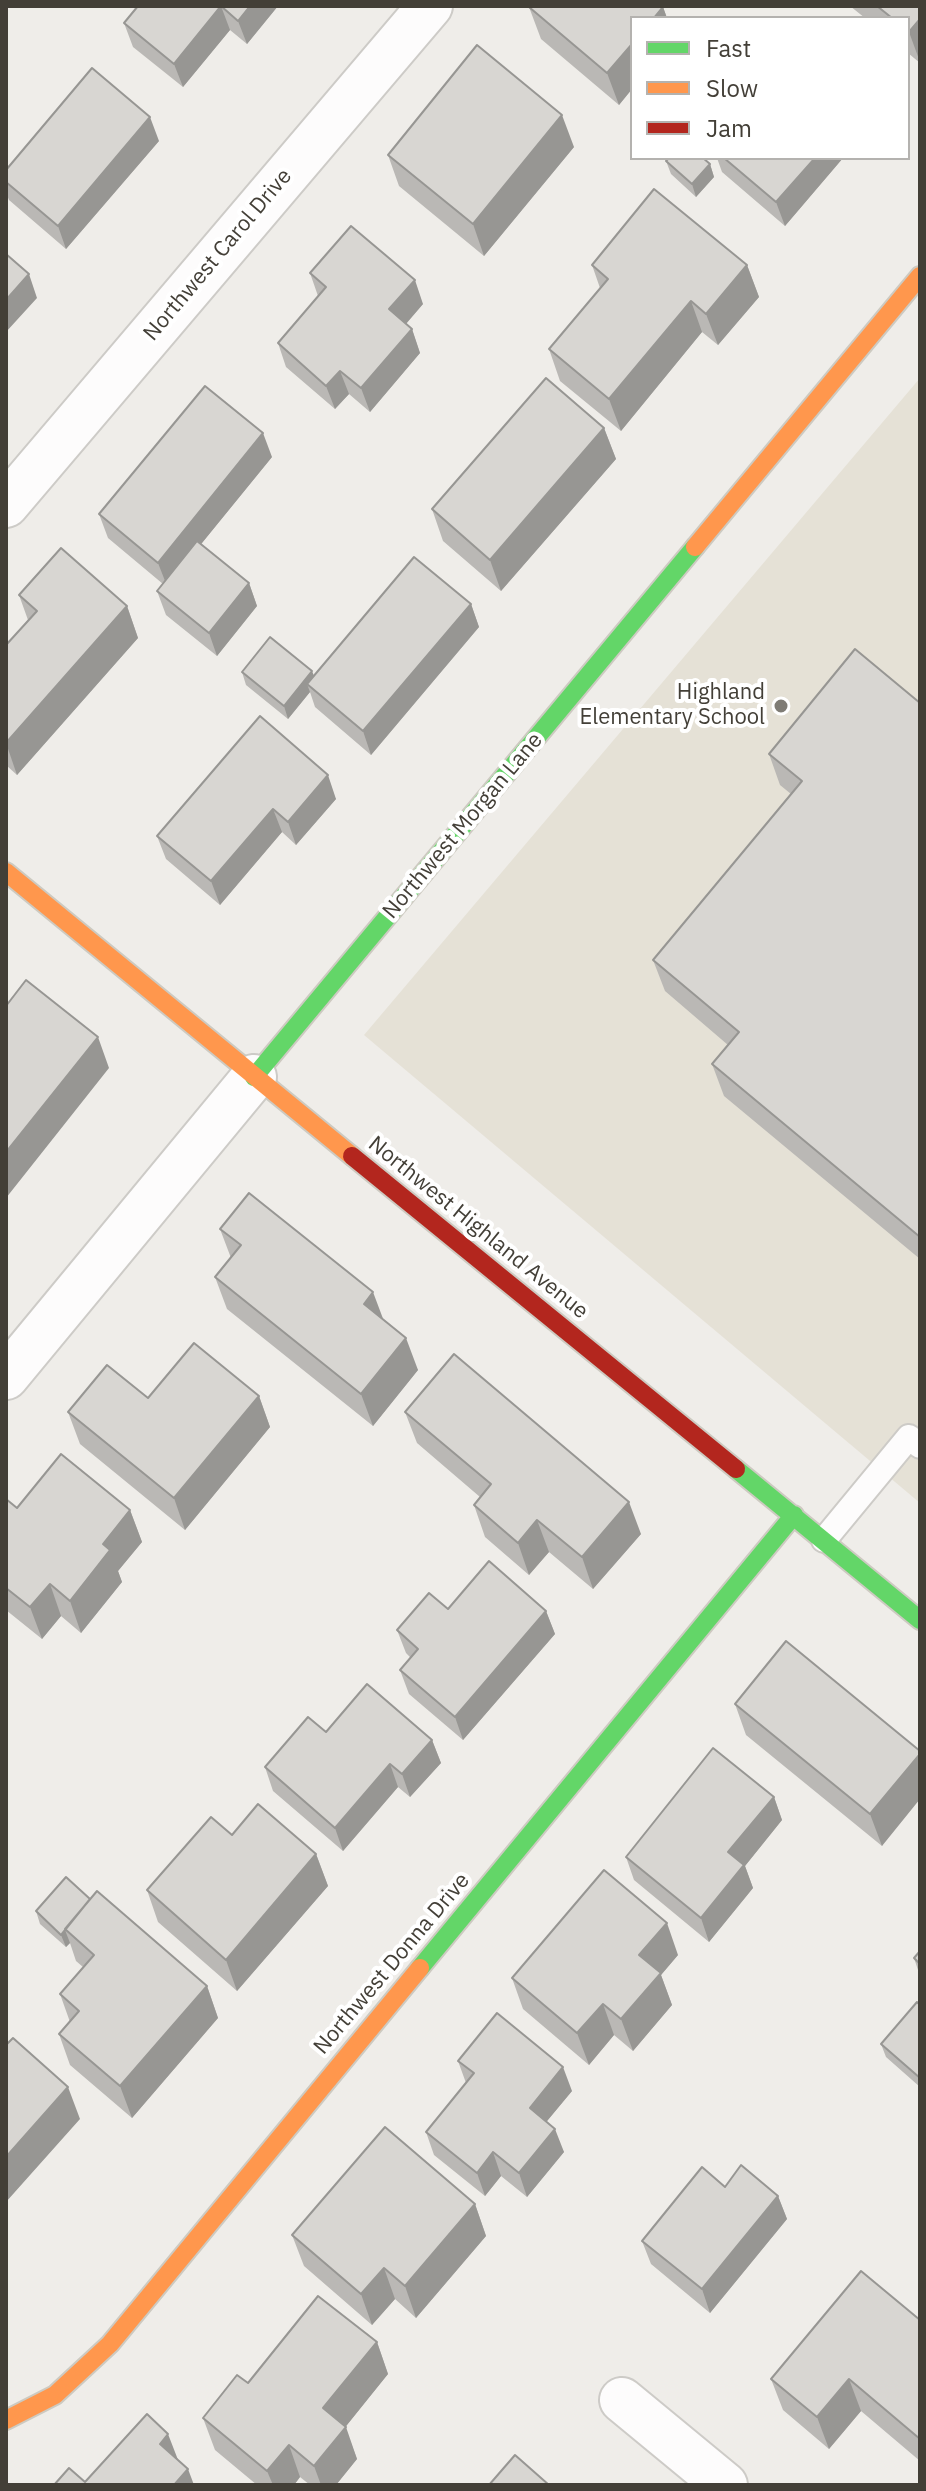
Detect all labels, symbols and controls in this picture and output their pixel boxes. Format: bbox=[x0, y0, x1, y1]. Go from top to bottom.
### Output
legend bbox=[630, 16, 910, 160]
text: Fast bbox=[706, 32, 751, 64]
text: Slow bbox=[706, 72, 758, 104]
text: Jam bbox=[706, 112, 752, 144]
street label: Northwest Carol Drive bbox=[138, 164, 298, 346]
place label: Highland Elementary School bbox=[579, 680, 765, 732]
marker: Highland Elementary School bbox=[772, 697, 790, 715]
street label: Northwest Morgan Lane bbox=[378, 728, 548, 924]
street label: Northwest Highland Avenue bbox=[363, 1131, 593, 1325]
street label: Northwest Donna Drive bbox=[308, 1868, 476, 2060]

